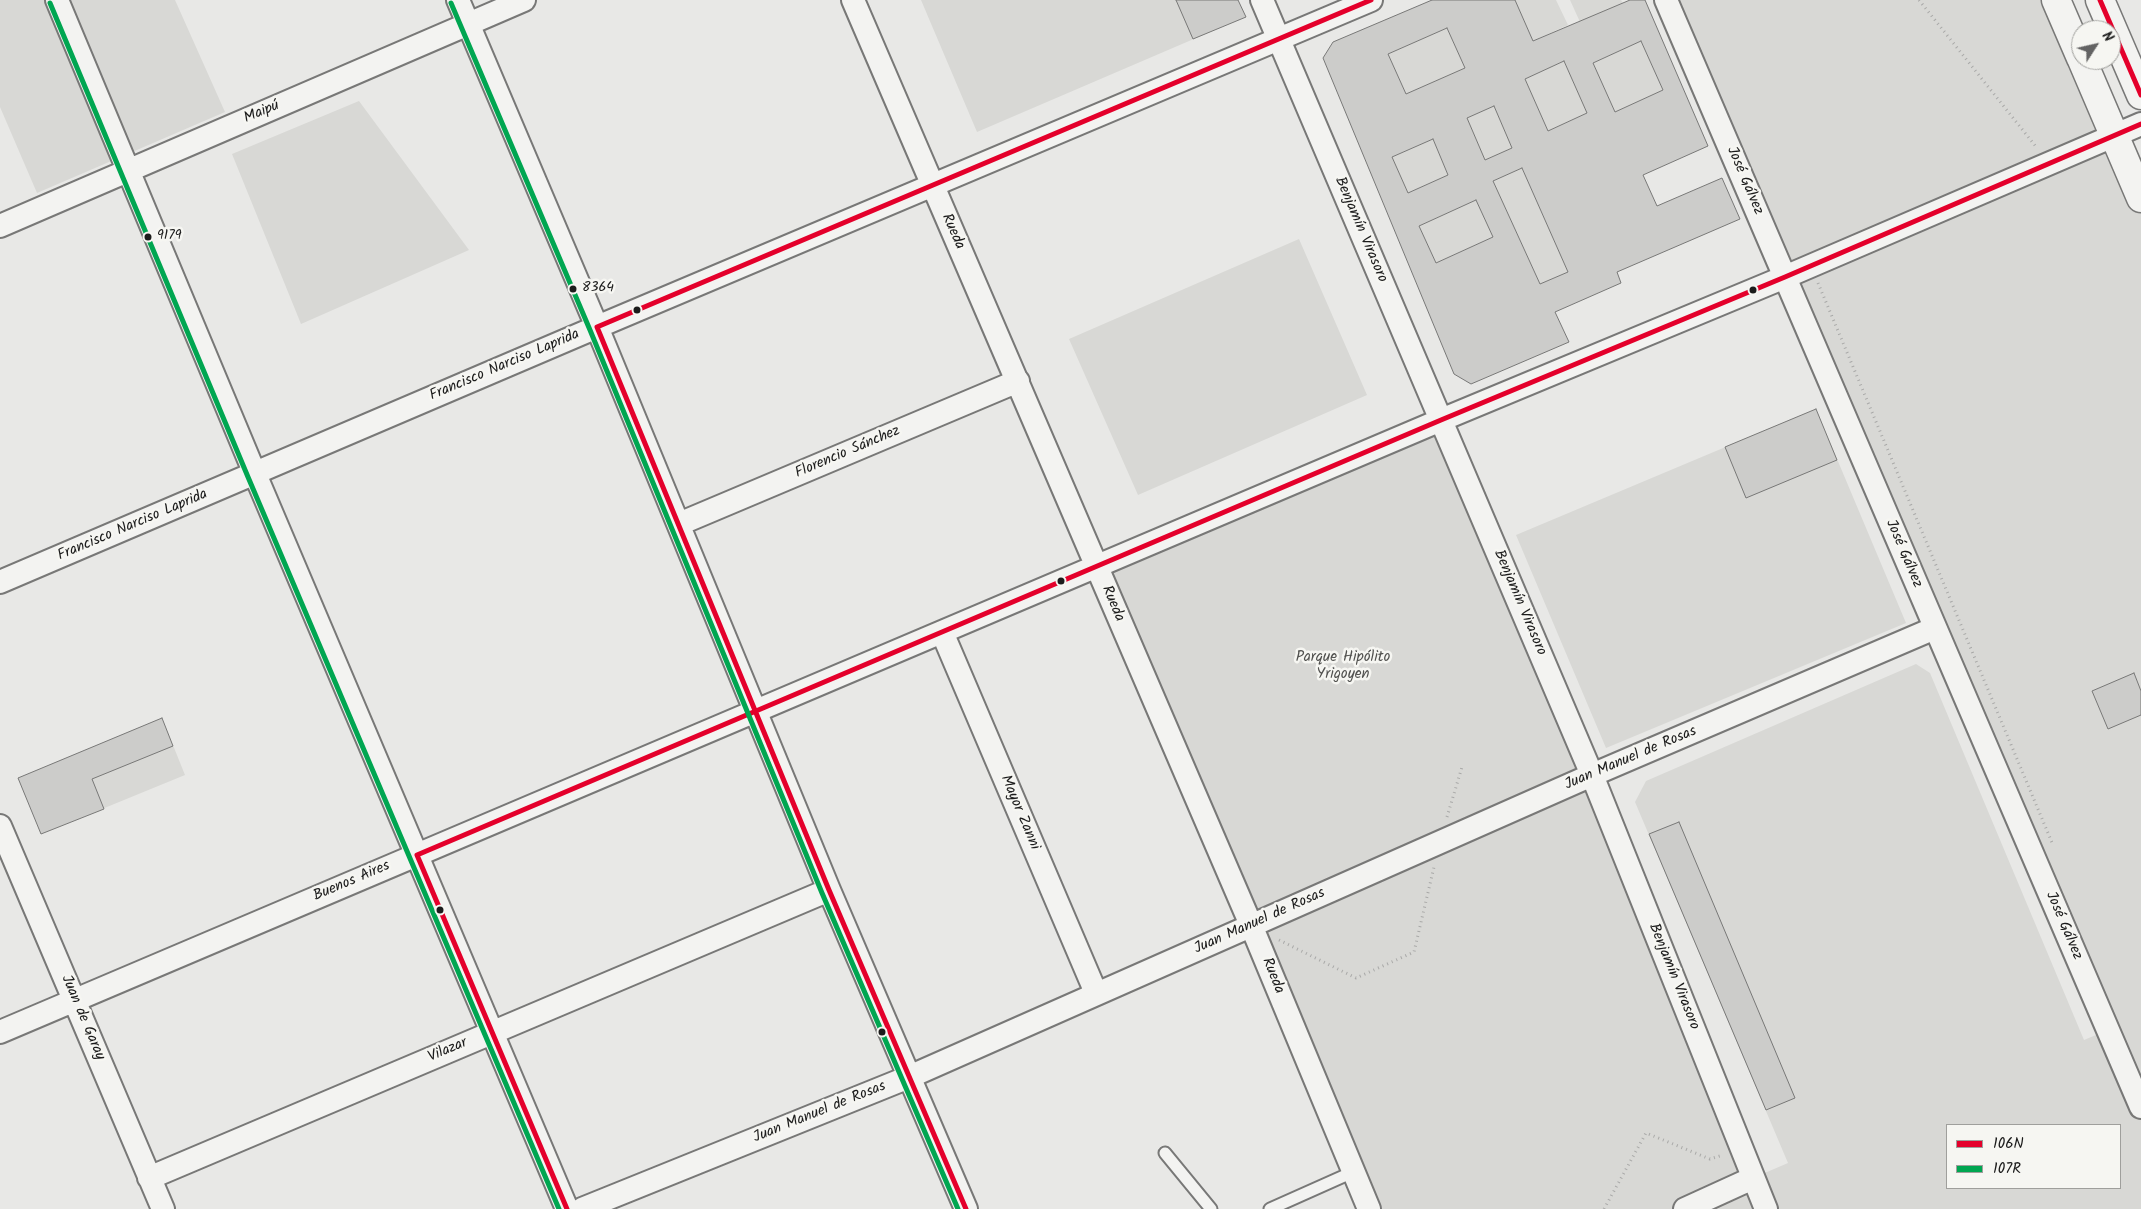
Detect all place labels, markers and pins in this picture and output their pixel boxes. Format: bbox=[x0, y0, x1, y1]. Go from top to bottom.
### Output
place label: 9179 bbox=[157, 229, 182, 245]
marker: 9179 bbox=[143, 232, 153, 242]
place label: 8364 bbox=[582, 281, 614, 297]
marker: 8364 bbox=[568, 284, 578, 294]
unlabelled marker bbox=[1748, 285, 1758, 295]
unlabelled marker bbox=[632, 305, 642, 315]
unlabelled marker bbox=[1056, 576, 1066, 586]
unlabelled marker bbox=[435, 905, 445, 915]
unlabelled marker bbox=[877, 1027, 887, 1037]

